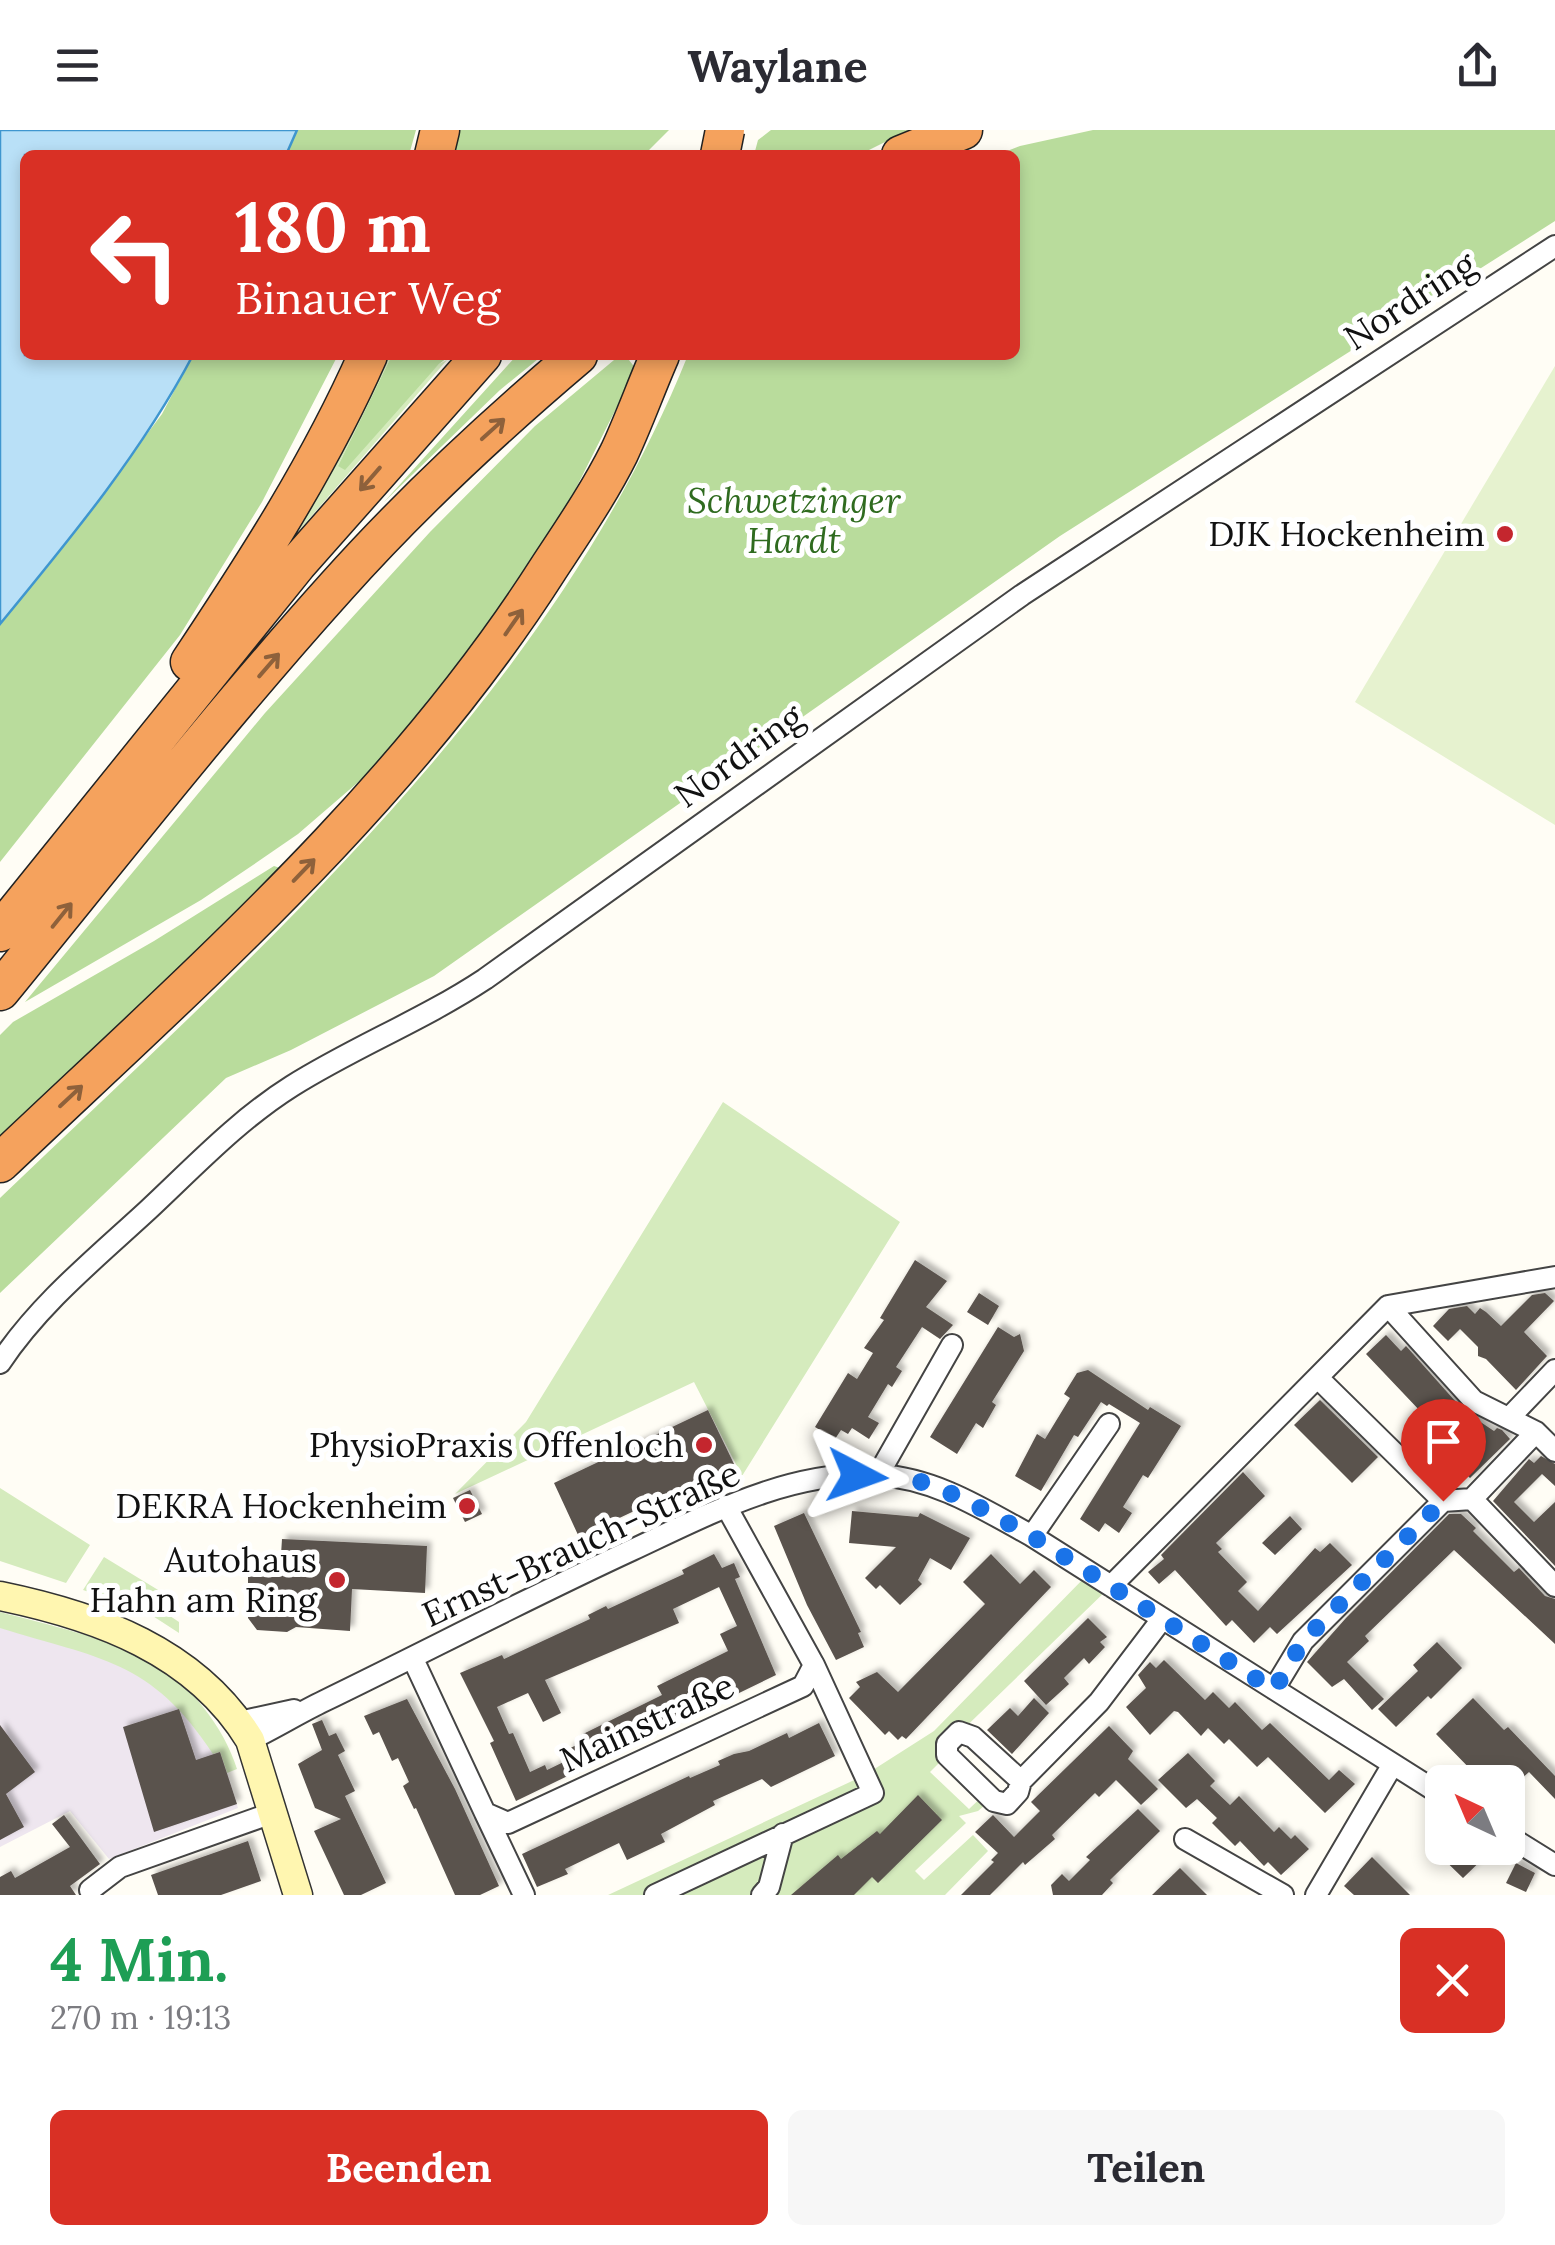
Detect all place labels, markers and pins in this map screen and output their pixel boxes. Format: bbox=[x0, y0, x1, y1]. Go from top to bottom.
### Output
place label: DJK Hockenheim bbox=[1208, 511, 1485, 556]
marker: DJK Hockenheim bbox=[1494, 523, 1516, 545]
pin bbox=[1401, 1399, 1486, 1502]
place label: PhysioPraxis Offenloch bbox=[309, 1422, 684, 1467]
marker: PhysioPraxis Offenloch bbox=[693, 1434, 715, 1456]
place label: DEKRA Hockenheim bbox=[115, 1483, 447, 1528]
marker: DEKRA Hockenheim bbox=[456, 1495, 478, 1517]
place label: Autohaus Hahn am Ring bbox=[90, 1537, 318, 1622]
marker: Autohaus Hahn am Ring bbox=[326, 1569, 348, 1591]

